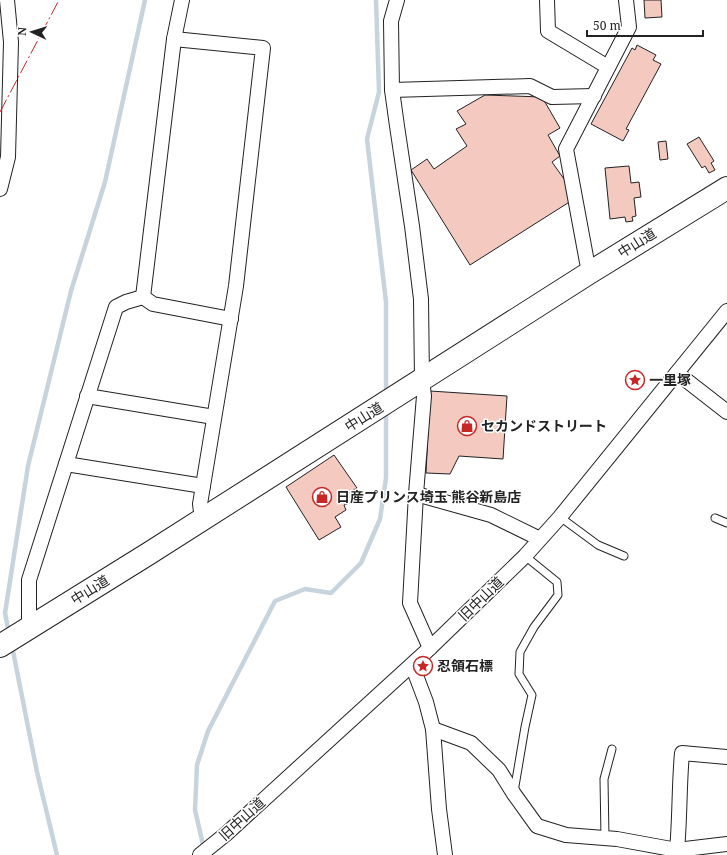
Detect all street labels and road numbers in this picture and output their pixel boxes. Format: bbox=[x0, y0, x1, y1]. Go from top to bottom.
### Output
street label: 中山道 bbox=[614, 223, 660, 262]
street label: 中山道 bbox=[341, 397, 387, 436]
street label: 中山道 bbox=[67, 570, 113, 609]
street label: 旧中山道 bbox=[454, 572, 507, 625]
street label: 旧中山道 bbox=[215, 793, 269, 844]

